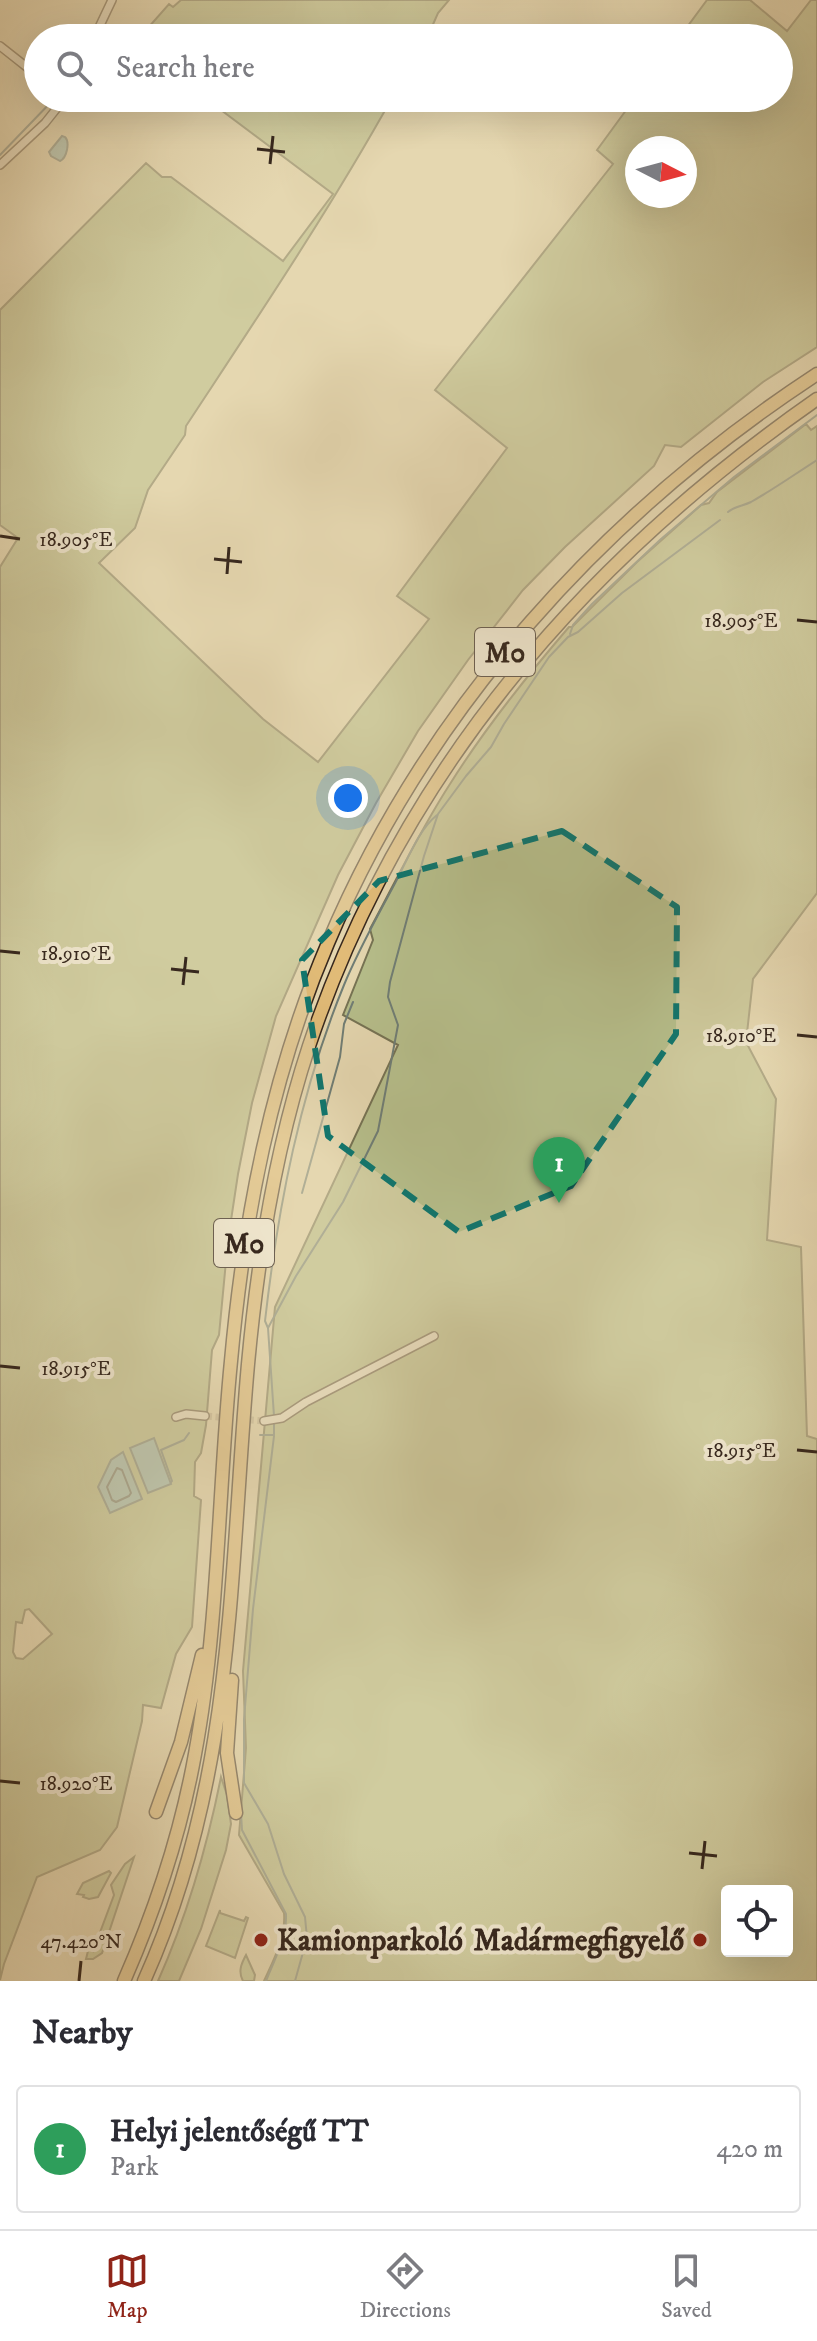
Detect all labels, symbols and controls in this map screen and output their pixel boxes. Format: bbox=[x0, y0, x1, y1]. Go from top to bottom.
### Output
search box bbox=[24, 24, 793, 112]
icon: search bbox=[52, 46, 96, 90]
text: Search here bbox=[116, 50, 255, 87]
north arrow bbox=[625, 136, 697, 208]
text: 18.905°E bbox=[39, 528, 113, 553]
text: 18.905°E bbox=[704, 609, 778, 634]
road number: M0 bbox=[475, 628, 535, 676]
your location bbox=[328, 778, 368, 818]
text: 18.910°E bbox=[41, 942, 111, 967]
text: 18.910°E bbox=[706, 1024, 776, 1049]
pin: 1 bbox=[533, 1137, 585, 1203]
road number: M0 bbox=[214, 1219, 274, 1267]
text: 18.915°E bbox=[41, 1357, 111, 1382]
text: 18.915°E bbox=[706, 1439, 776, 1464]
text: 18.920°E bbox=[39, 1772, 113, 1797]
map controls bbox=[721, 1885, 793, 1957]
button: locate bbox=[721, 1885, 793, 1957]
place label: Kamionparkoló bbox=[277, 1923, 463, 1960]
place label: Madármegfigyelő bbox=[473, 1923, 684, 1960]
text: 47.420°N bbox=[40, 1930, 122, 1955]
marker: Kamionparkoló bbox=[252, 1931, 270, 1949]
marker: Madármegfigyelő bbox=[691, 1931, 709, 1949]
text: Nearby bbox=[32, 2012, 133, 2054]
text: Helyi jelentőségű TT bbox=[110, 2114, 369, 2151]
text: 1 bbox=[55, 2133, 65, 2166]
text: 420 m bbox=[716, 2133, 783, 2166]
text: Park bbox=[110, 2151, 159, 2184]
tab: Map bbox=[105, 2249, 149, 2324]
tab: Directions bbox=[360, 2249, 451, 2324]
tab: Saved bbox=[661, 2249, 712, 2324]

